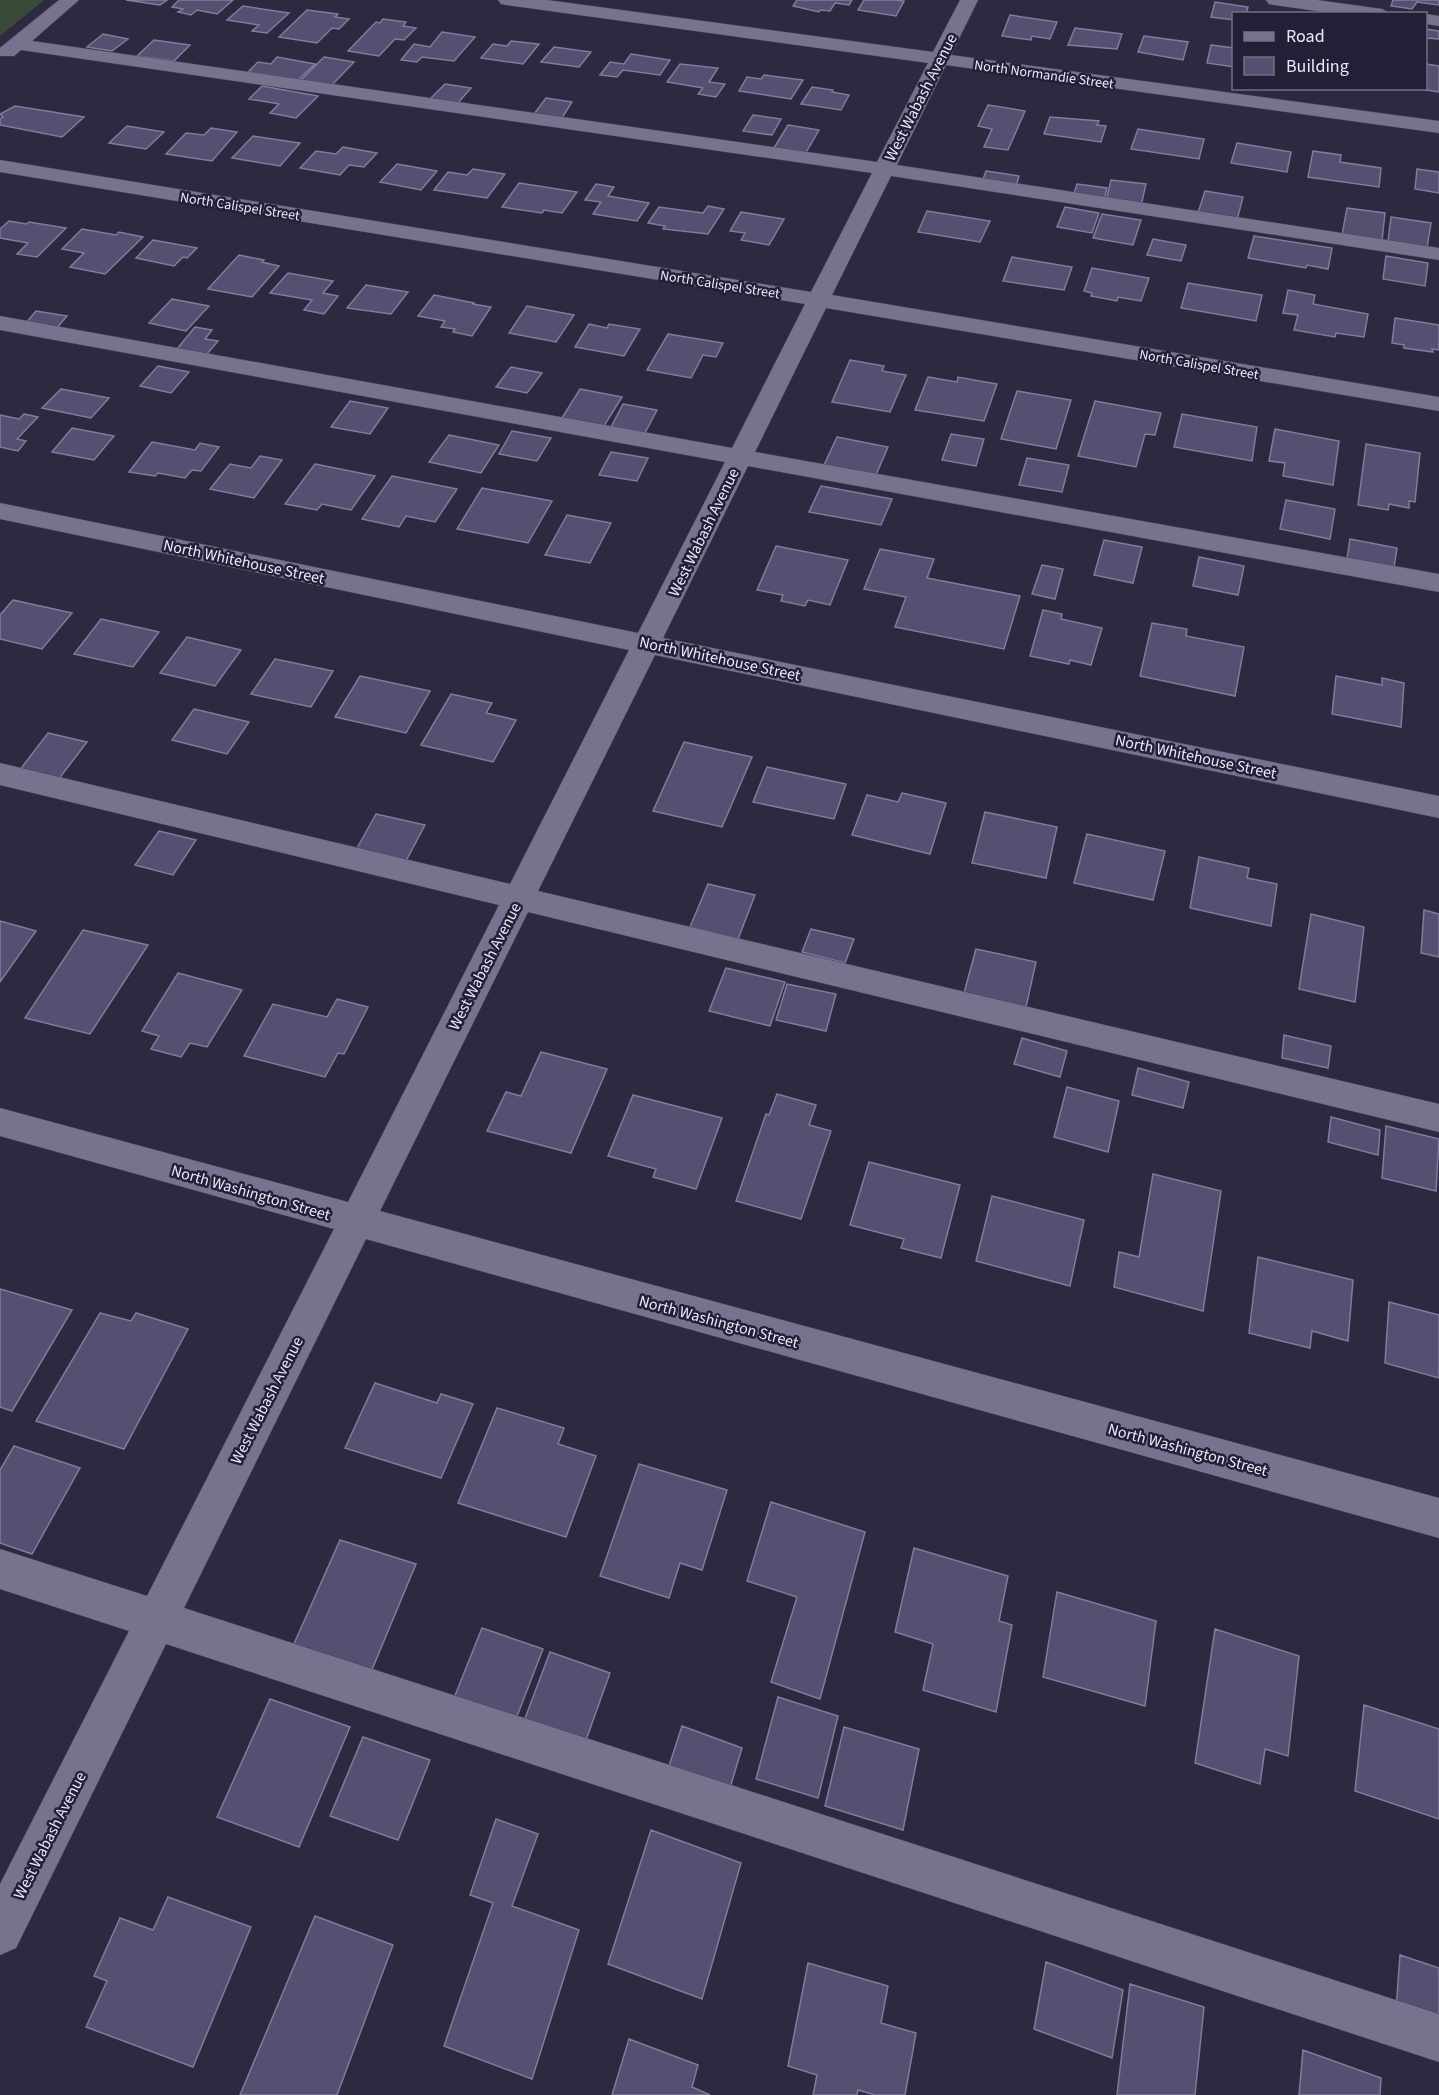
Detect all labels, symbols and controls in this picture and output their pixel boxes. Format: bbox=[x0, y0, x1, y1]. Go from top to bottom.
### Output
legend bbox=[1232, 12, 1427, 90]
text: Road bbox=[1286, 24, 1325, 49]
street label: West Wabash Avenue bbox=[879, 30, 963, 165]
text: Building bbox=[1286, 54, 1349, 79]
street label: North Normandie Street bbox=[973, 55, 1115, 95]
street label: North Calispel Street bbox=[179, 188, 301, 226]
street label: North Calispel Street bbox=[659, 266, 781, 304]
street label: North Calispel Street bbox=[1138, 345, 1260, 385]
street label: West Wabash Avenue bbox=[663, 464, 745, 600]
street label: North Whitehouse Street bbox=[161, 534, 327, 590]
street label: North Whitehouse Street bbox=[637, 631, 803, 687]
street label: North Whitehouse Street bbox=[1113, 729, 1279, 785]
street label: West Wabash Avenue bbox=[443, 899, 527, 1034]
street label: North Washington Street bbox=[169, 1160, 333, 1226]
street label: North Washington Street bbox=[637, 1290, 802, 1354]
street label: West Wabash Avenue bbox=[225, 1333, 309, 1468]
street label: North Washington Street bbox=[1106, 1418, 1271, 1482]
street label: West Wabash Avenue bbox=[8, 1768, 92, 1903]

